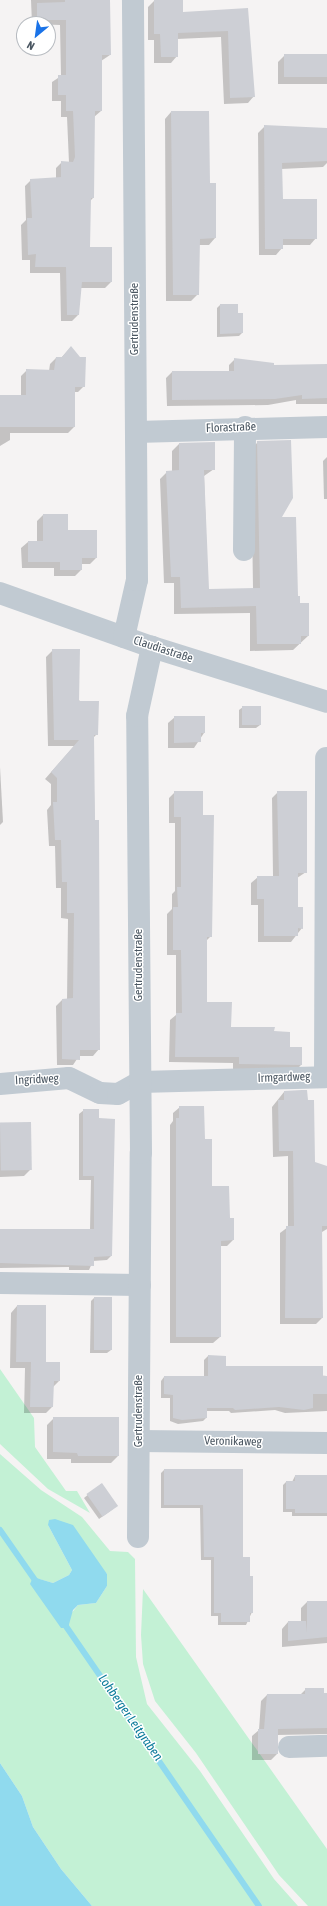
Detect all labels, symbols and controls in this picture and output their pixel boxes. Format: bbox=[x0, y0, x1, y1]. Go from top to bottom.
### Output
north arrow bbox=[16, 16, 56, 56]
text: N bbox=[25, 39, 36, 52]
street label: Gertrudenstraße bbox=[128, 283, 142, 355]
street label: Florastraße bbox=[206, 420, 256, 436]
street label: Claudiastraße bbox=[131, 634, 195, 666]
street label: Gertrudenstraße bbox=[132, 929, 146, 1001]
street label: Irmgardweg bbox=[257, 1070, 311, 1086]
street label: Ingridweg bbox=[15, 1072, 59, 1088]
street label: Gertrudenstraße bbox=[132, 1375, 146, 1447]
street label: Veronikaweg bbox=[204, 1434, 262, 1450]
water label: Lohberger Leitgraben bbox=[94, 1672, 166, 1764]

